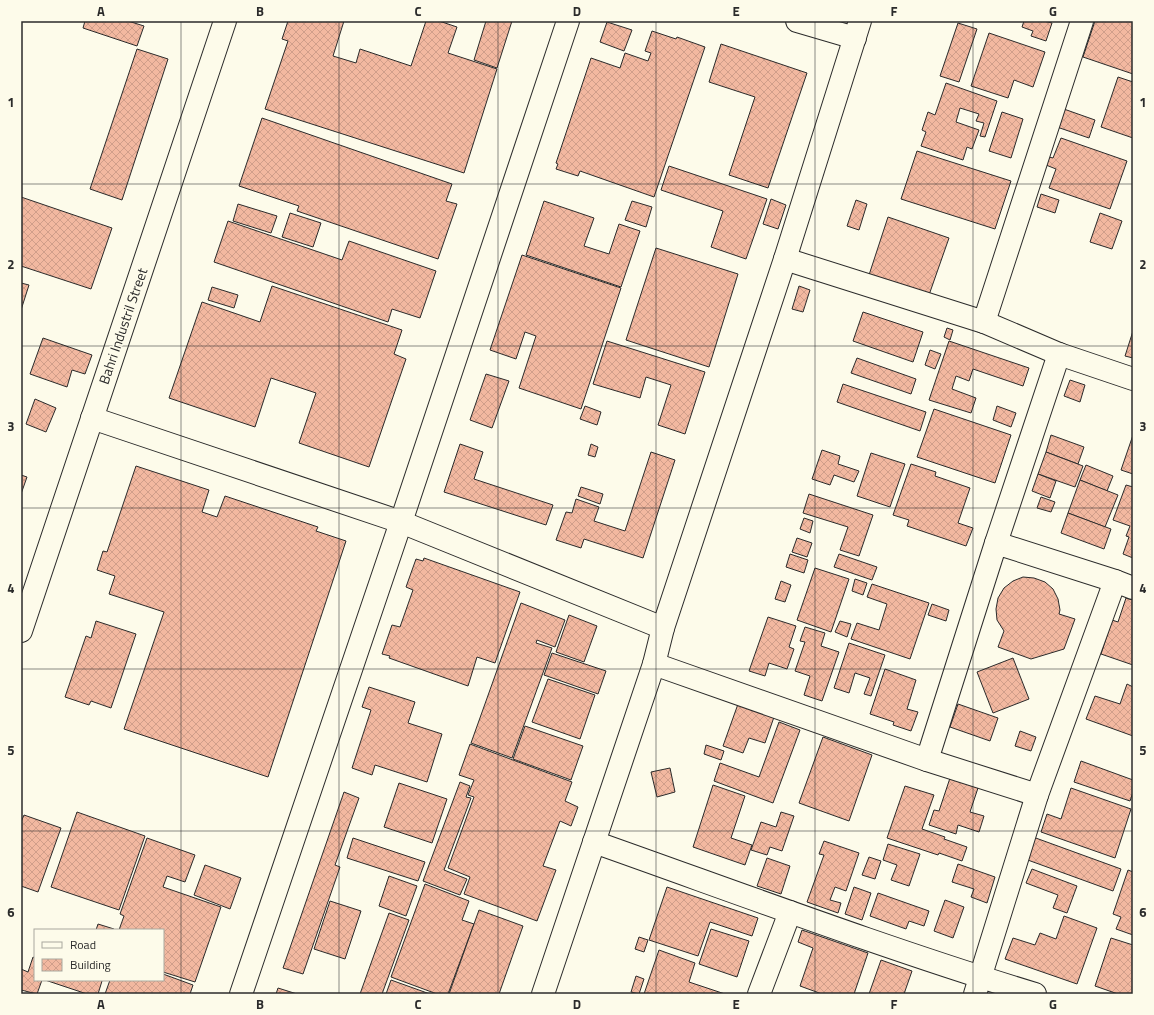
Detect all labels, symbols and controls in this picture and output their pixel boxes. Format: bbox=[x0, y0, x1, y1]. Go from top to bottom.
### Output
text: A bbox=[97, 1, 105, 21]
text: B bbox=[256, 1, 264, 21]
text: C bbox=[414, 1, 422, 21]
text: D bbox=[573, 1, 581, 21]
text: E bbox=[732, 1, 740, 21]
text: F bbox=[891, 1, 898, 21]
text: G bbox=[1049, 1, 1057, 21]
text: 1 bbox=[7, 92, 15, 112]
text: 1 bbox=[1139, 92, 1147, 112]
text: 2 bbox=[7, 254, 15, 274]
text: 2 bbox=[1139, 254, 1147, 274]
street label: Bahri Industril Street bbox=[93, 265, 152, 387]
text: 3 bbox=[7, 416, 15, 436]
text: 3 bbox=[1139, 416, 1147, 436]
text: 4 bbox=[7, 578, 15, 598]
text: 4 bbox=[1139, 578, 1147, 598]
text: 5 bbox=[7, 740, 15, 760]
text: 5 bbox=[1139, 740, 1147, 760]
text: 6 bbox=[7, 902, 15, 922]
text: 6 bbox=[1139, 902, 1147, 922]
legend bbox=[34, 929, 164, 981]
text: Road bbox=[70, 935, 96, 954]
text: Building bbox=[70, 955, 111, 974]
text: A bbox=[97, 994, 105, 1014]
text: B bbox=[256, 994, 264, 1014]
text: C bbox=[414, 994, 422, 1014]
text: D bbox=[573, 994, 581, 1014]
text: E bbox=[732, 994, 740, 1014]
text: F bbox=[891, 994, 898, 1014]
text: G bbox=[1049, 994, 1057, 1014]

